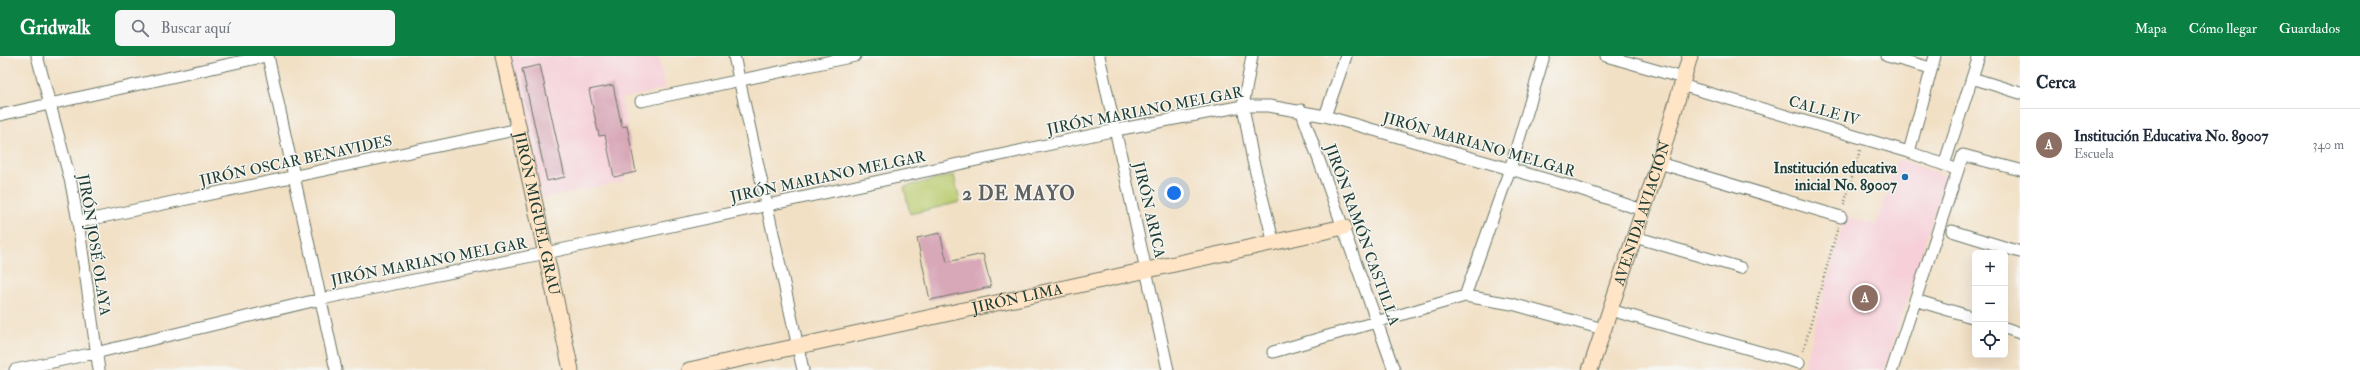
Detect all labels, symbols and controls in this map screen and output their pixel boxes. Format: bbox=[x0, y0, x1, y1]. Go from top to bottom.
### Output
search box bbox=[115, 10, 395, 46]
text: Gridwalk bbox=[20, 16, 91, 40]
icon: search bbox=[129, 17, 151, 39]
text: Buscar aquí bbox=[161, 19, 230, 38]
text: Mapa bbox=[2135, 20, 2167, 37]
text: Cómo llegar bbox=[2189, 20, 2257, 37]
text: Guardados bbox=[2279, 20, 2340, 37]
text: Cerca bbox=[2036, 72, 2076, 93]
street label: JIRÓN MARIANO MELGAR bbox=[1044, 80, 1246, 141]
street label: CALLE IV bbox=[1786, 92, 1863, 131]
street label: JIRÓN MARIANO MELGAR bbox=[1379, 106, 1579, 183]
text: Institución Educativa No. 89007 bbox=[2074, 127, 2268, 146]
street label: JIRÓN OSCAR BENAVIDES bbox=[197, 129, 394, 192]
street label: JIRÓN MIGUEL GRAU bbox=[509, 129, 564, 297]
text: A bbox=[2045, 137, 2053, 153]
text: 340 m bbox=[2313, 137, 2344, 153]
street label: AVENIDA AVIACIÓN bbox=[1609, 138, 1675, 289]
street label: JIRÓN RAMÓN CASTILLA bbox=[1319, 140, 1406, 329]
street label: JIRÓN MARIANO MELGAR bbox=[727, 145, 929, 208]
text: Escuela bbox=[2074, 146, 2114, 162]
street label: JIRÓN ARICA bbox=[1128, 159, 1171, 261]
place label: Institución educativa inicial No. 89007 bbox=[1774, 159, 1898, 195]
street label: JIRÓN JOSÉ OLAYA bbox=[72, 171, 117, 318]
marker: Institución educativa inicial No. 89007 bbox=[1900, 172, 1910, 182]
district label: 2 DE MAYO bbox=[962, 182, 1076, 206]
your location bbox=[1164, 183, 1184, 203]
street label: JIRÓN MARIANO MELGAR bbox=[328, 231, 530, 292]
map controls bbox=[1972, 250, 2008, 358]
button: + bbox=[1972, 250, 2008, 286]
street label: JIRÓN LIMA bbox=[969, 279, 1065, 319]
pin: A bbox=[1852, 283, 1878, 313]
button: − bbox=[1972, 286, 2008, 322]
button: locate bbox=[1972, 322, 2008, 358]

